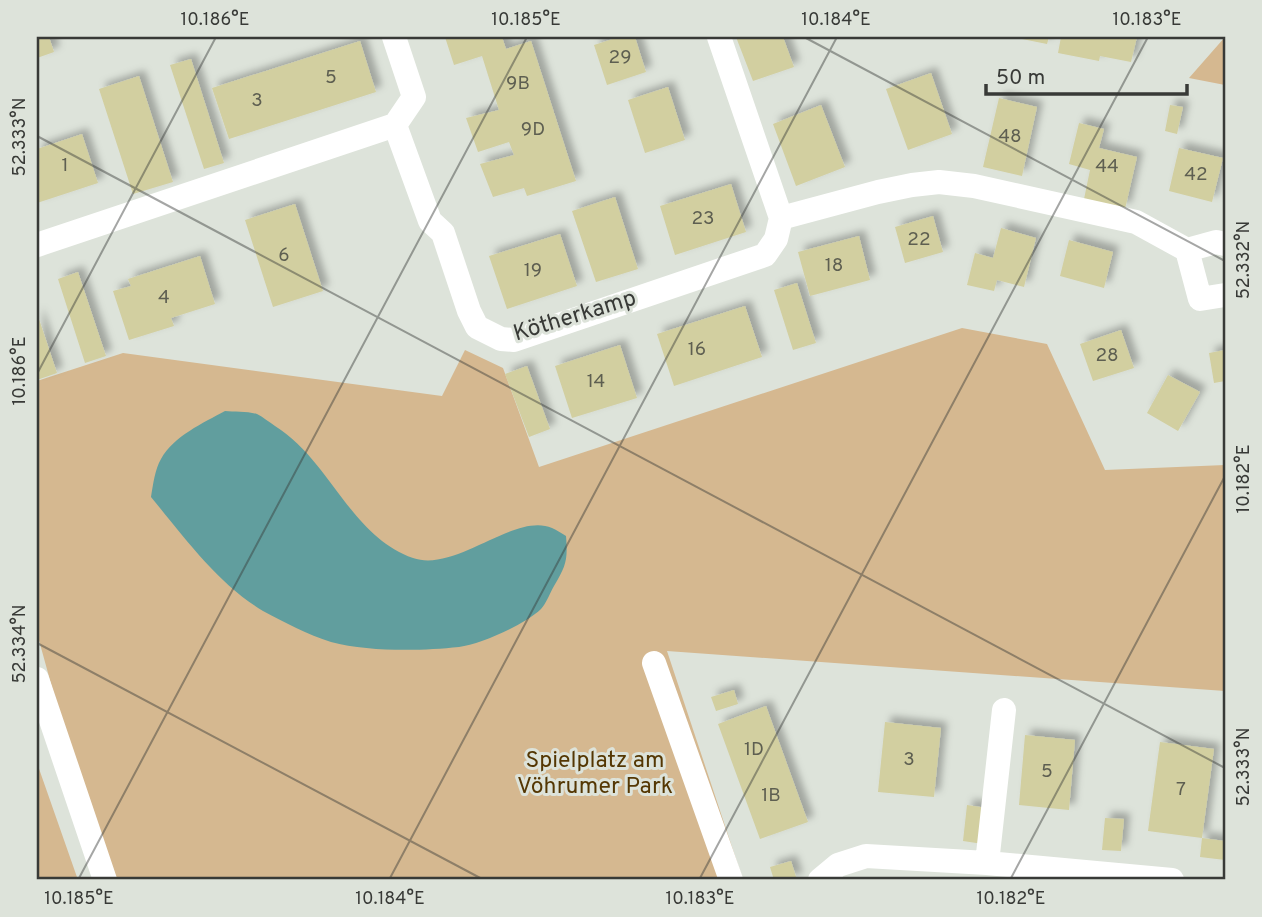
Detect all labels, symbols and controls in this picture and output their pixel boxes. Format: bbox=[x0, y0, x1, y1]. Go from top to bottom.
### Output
text: 10.186°E bbox=[181, 9, 249, 32]
text: 10.185°E bbox=[491, 9, 561, 32]
text: 10.184°E bbox=[801, 9, 871, 32]
text: 10.183°E bbox=[1112, 9, 1182, 32]
house number: 29 bbox=[609, 46, 631, 70]
scale bar bbox=[986, 52, 1187, 96]
text: 50 m bbox=[996, 65, 1045, 92]
house number: 5 bbox=[325, 66, 337, 90]
house number: 9B bbox=[506, 72, 530, 96]
house number: 3 bbox=[251, 89, 263, 113]
text: 52.333°N bbox=[9, 98, 32, 176]
house number: 9D bbox=[521, 118, 545, 142]
house number: 48 bbox=[998, 125, 1022, 149]
house number: 1 bbox=[61, 154, 69, 178]
house number: 44 bbox=[1095, 155, 1119, 179]
house number: 42 bbox=[1184, 163, 1208, 187]
house number: 23 bbox=[691, 207, 715, 231]
text: 52.332°N bbox=[1233, 221, 1256, 299]
house number: 22 bbox=[907, 228, 931, 252]
house number: 6 bbox=[278, 244, 290, 268]
house number: 18 bbox=[825, 254, 843, 278]
house number: 19 bbox=[524, 259, 542, 283]
street label: Kötherkamp bbox=[510, 285, 640, 349]
house number: 4 bbox=[158, 286, 170, 310]
text: 10.186°E bbox=[9, 337, 32, 405]
house number: 16 bbox=[688, 338, 706, 362]
house number: 28 bbox=[1095, 344, 1119, 368]
house number: 14 bbox=[587, 370, 605, 394]
text: 10.182°E bbox=[1233, 445, 1256, 513]
text: 52.334°N bbox=[9, 604, 32, 684]
text: 52.333°N bbox=[1233, 728, 1256, 806]
house number: 1D bbox=[744, 738, 764, 762]
park label: Spielplatz am Vöhrumer Park bbox=[517, 747, 673, 802]
house number: 3 bbox=[903, 748, 915, 772]
house number: 5 bbox=[1041, 760, 1053, 784]
house number: 7 bbox=[1176, 778, 1186, 802]
house number: 1B bbox=[761, 784, 781, 808]
text: 10.185°E bbox=[44, 888, 114, 911]
text: 10.184°E bbox=[355, 888, 425, 911]
text: 10.183°E bbox=[665, 888, 735, 911]
text: 10.182°E bbox=[977, 888, 1045, 911]

